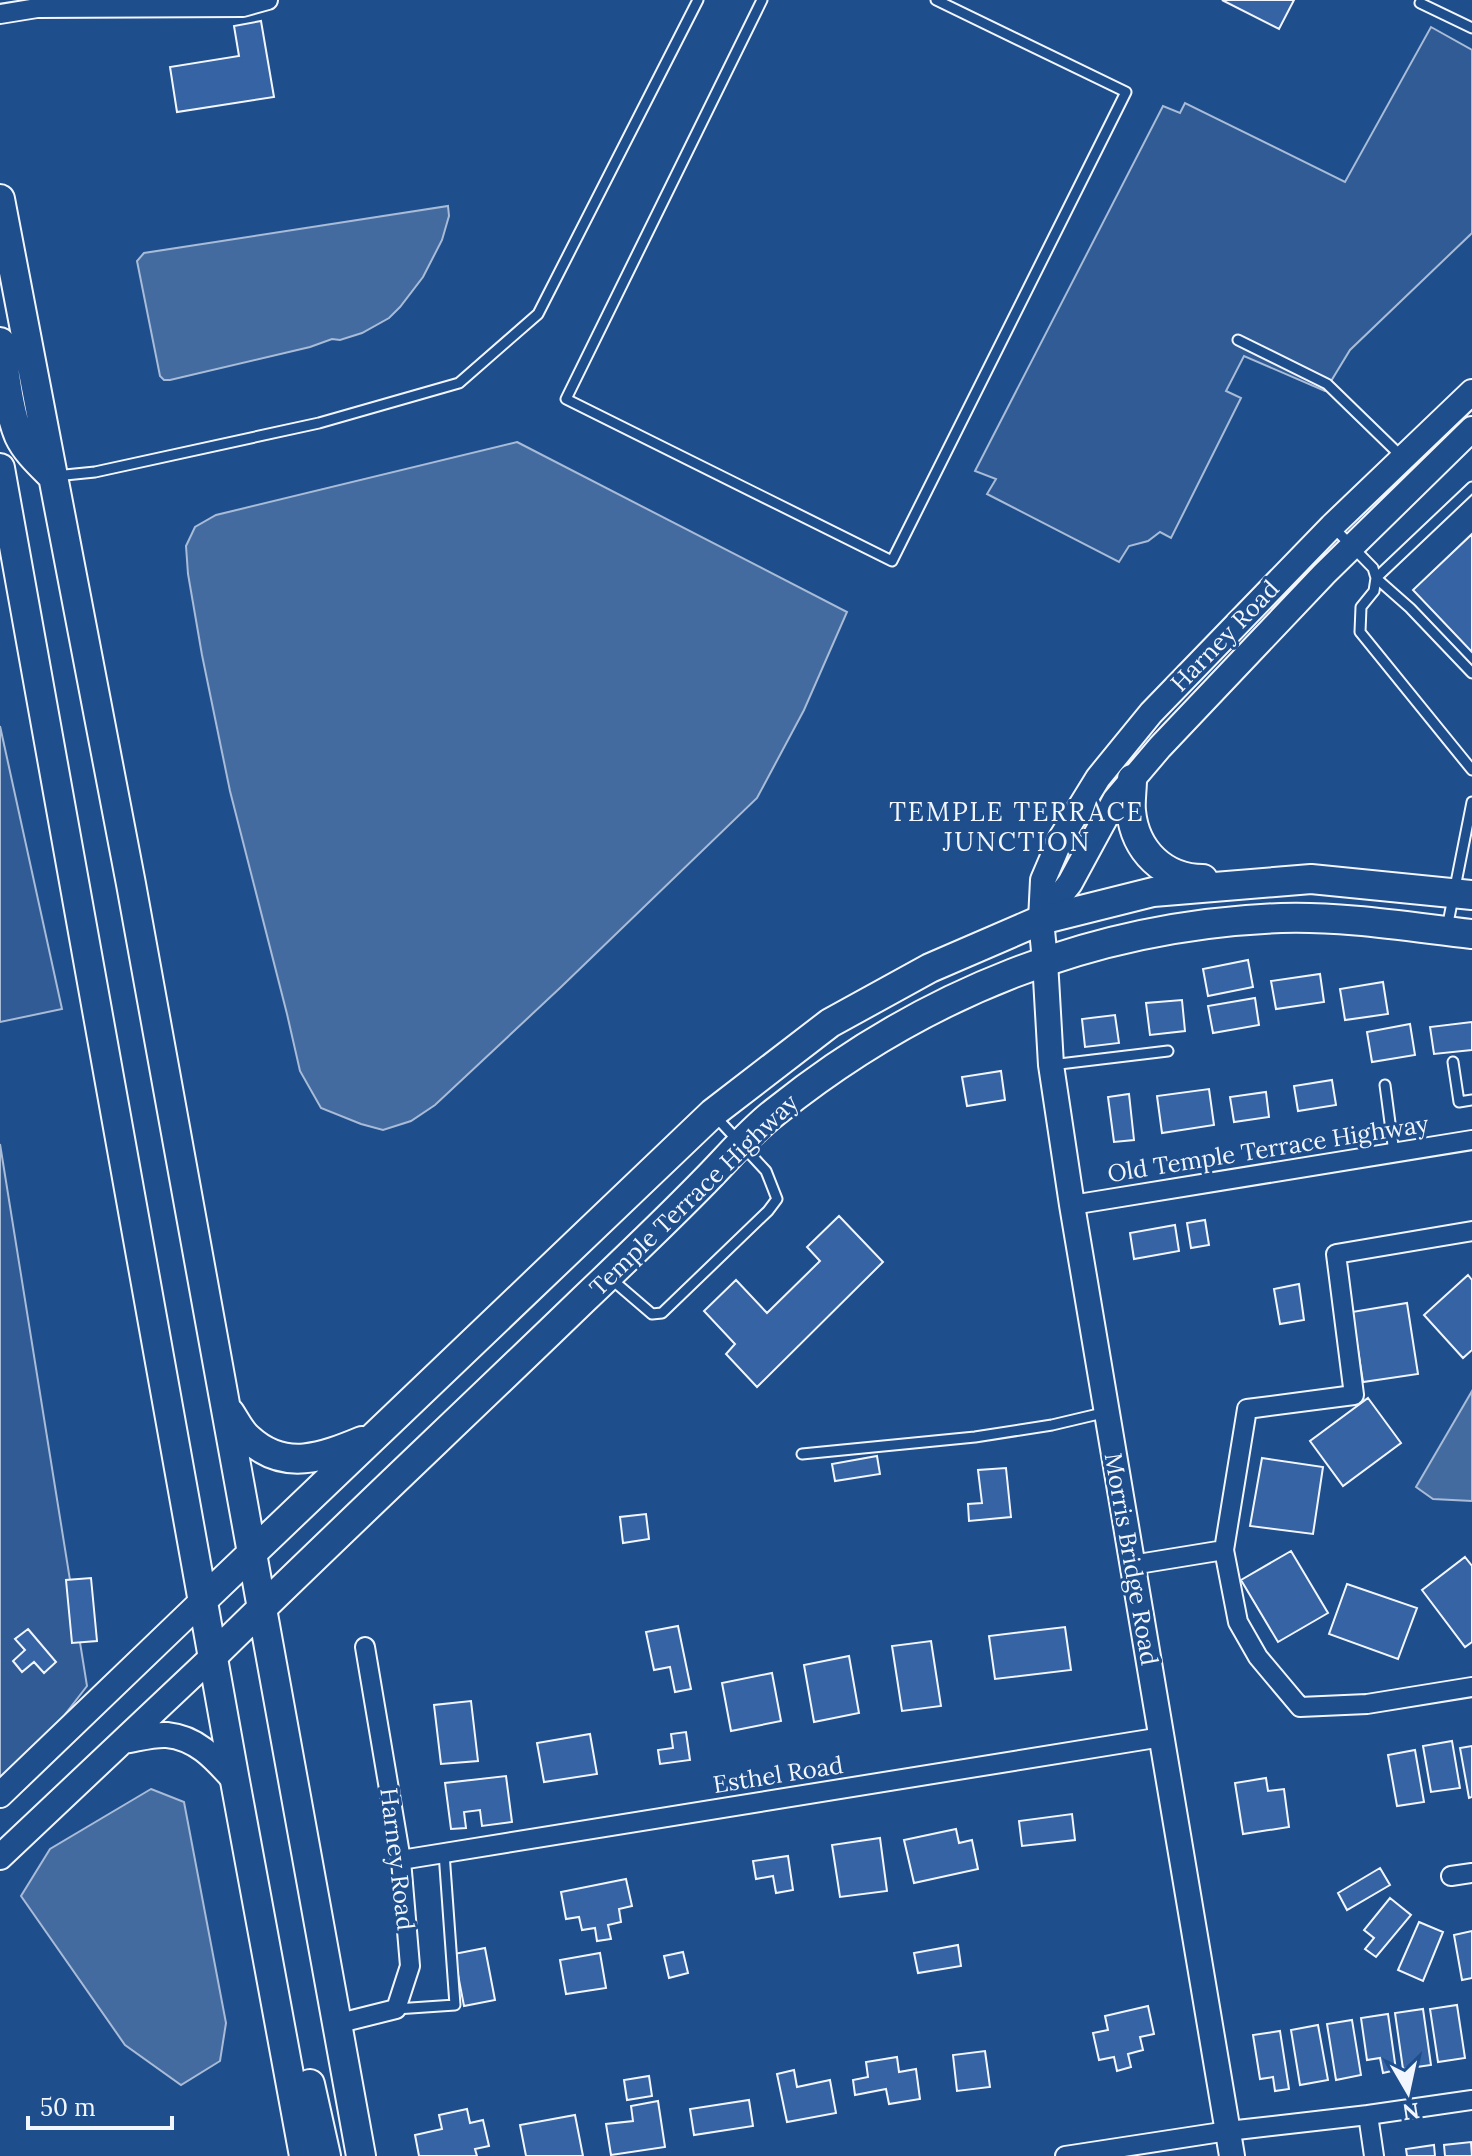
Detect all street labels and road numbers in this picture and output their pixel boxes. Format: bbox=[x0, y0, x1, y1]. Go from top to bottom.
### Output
street label: Harney Road bbox=[1164, 573, 1286, 698]
street label: Temple Terrace Highway bbox=[583, 1087, 805, 1302]
street label: Old Temple Terrace Highway bbox=[1105, 1108, 1431, 1189]
street label: Morris Bridge Road bbox=[1098, 1450, 1165, 1668]
street label: Esthel Road bbox=[711, 1749, 845, 1800]
street label: Harney Road bbox=[373, 1786, 422, 1932]

